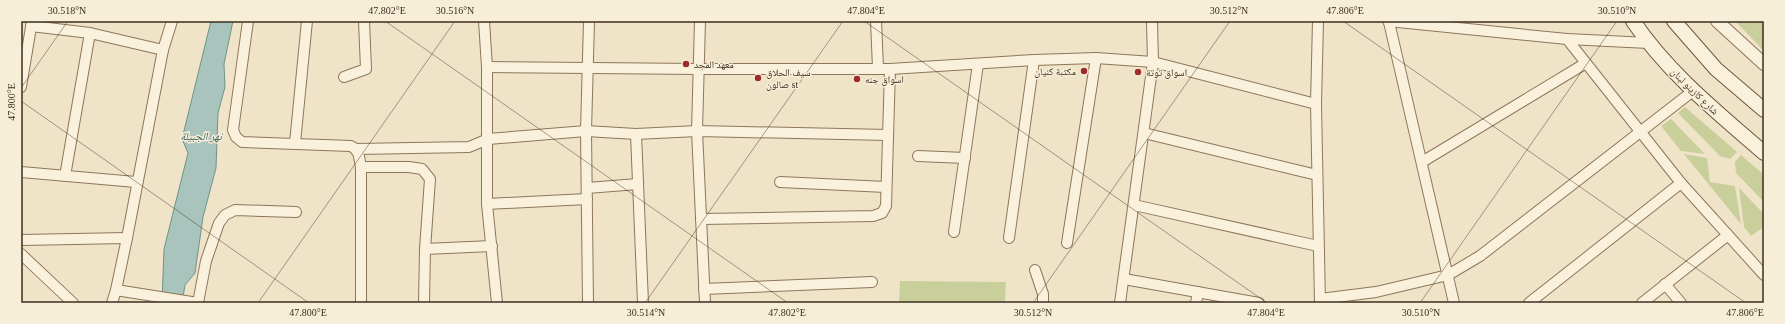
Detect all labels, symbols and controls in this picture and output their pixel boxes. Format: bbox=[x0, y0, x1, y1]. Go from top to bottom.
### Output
text: 30.518°N bbox=[48, 5, 86, 16]
text: 47.802°E bbox=[368, 5, 406, 16]
text: 30.516°N bbox=[436, 5, 474, 16]
text: 47.804°E bbox=[847, 5, 885, 16]
text: 30.512°N bbox=[1210, 5, 1248, 16]
text: 47.806°E bbox=[1326, 5, 1364, 16]
text: 30.510°N bbox=[1598, 5, 1636, 16]
marker: معهد المجد bbox=[681, 59, 691, 69]
place label: معهد المجد bbox=[694, 59, 734, 70]
place label: مكتبة كنيان bbox=[1034, 66, 1076, 78]
marker: مكتبة كنيان bbox=[1079, 66, 1089, 76]
street label: شارع كازينو لبنان bbox=[1668, 66, 1721, 118]
place label: سيف الحلاق صالون st bbox=[766, 67, 811, 91]
marker: اسواق توتة bbox=[1133, 67, 1143, 77]
place label: اسواق توتة bbox=[1146, 67, 1187, 79]
marker: سيف الحلاق صالون st bbox=[753, 73, 763, 83]
marker: اسواق جنه bbox=[852, 74, 862, 84]
place label: اسواق جنه bbox=[865, 74, 904, 86]
text: 47.800°E bbox=[6, 83, 17, 121]
water label: نهر الجبيلة bbox=[180, 130, 223, 143]
text: 47.800°E bbox=[289, 307, 327, 318]
text: 30.514°N bbox=[627, 307, 665, 318]
text: 47.802°E bbox=[768, 307, 806, 318]
text: 30.512°N bbox=[1014, 307, 1052, 318]
text: 47.804°E bbox=[1247, 307, 1285, 318]
text: 30.510°N bbox=[1402, 307, 1440, 318]
text: 47.806°E bbox=[1726, 307, 1764, 318]

